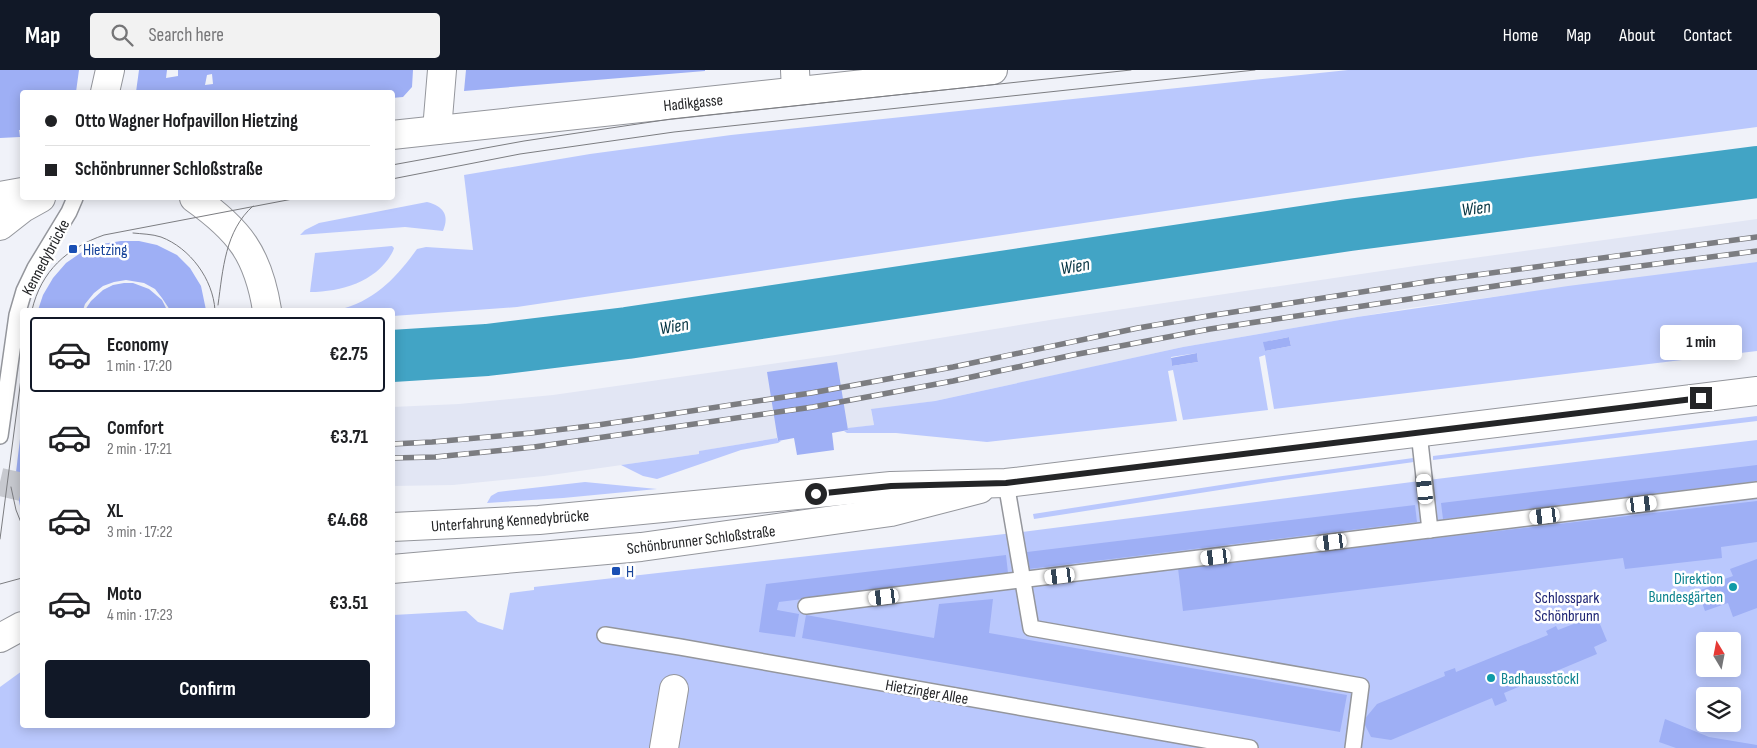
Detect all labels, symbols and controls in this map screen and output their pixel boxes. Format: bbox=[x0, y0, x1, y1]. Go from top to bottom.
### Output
search box bbox=[90, 13, 440, 58]
text: Map bbox=[25, 21, 60, 50]
icon: search bbox=[108, 21, 136, 49]
text: Search here bbox=[148, 24, 224, 47]
text: Home bbox=[1503, 25, 1538, 46]
text: Map bbox=[1566, 25, 1591, 46]
text: About bbox=[1619, 25, 1655, 46]
text: Contact bbox=[1683, 25, 1732, 46]
street label: Hadikgasse bbox=[662, 91, 724, 116]
text: Otto Wagner Hofpavillon Hietzing bbox=[75, 110, 298, 133]
text: Schönbrunner Schloßstraße bbox=[75, 158, 263, 181]
water label: Wien bbox=[1460, 196, 1492, 221]
street label: Kennedybrücke bbox=[18, 217, 74, 299]
place label: Hietzing bbox=[83, 241, 127, 260]
marker: Hietzing bbox=[67, 243, 79, 255]
water label: Wien bbox=[1059, 254, 1092, 279]
water label: Wien bbox=[658, 314, 691, 339]
callout: 1 min bbox=[1660, 325, 1742, 360]
icon: car bbox=[47, 332, 92, 377]
text: 1 min bbox=[1686, 333, 1716, 352]
text: Economy bbox=[107, 334, 169, 357]
text: €2.75 bbox=[329, 343, 368, 366]
text: 1 min · 17:20 bbox=[107, 357, 172, 376]
route end bbox=[1690, 387, 1712, 409]
icon: car bbox=[47, 415, 92, 460]
text: Comfort bbox=[107, 417, 164, 440]
text: €3.71 bbox=[330, 426, 368, 449]
text: 2 min · 17:21 bbox=[107, 440, 172, 459]
car bbox=[1415, 473, 1434, 505]
route start bbox=[805, 483, 827, 505]
car bbox=[1626, 495, 1657, 513]
icon: car bbox=[47, 498, 92, 543]
text: XL bbox=[107, 500, 123, 523]
street label: Unterfahrung Kennedybrücke bbox=[430, 506, 590, 536]
car bbox=[1529, 507, 1560, 525]
text: €4.68 bbox=[327, 509, 368, 532]
street label: Schönbrunner Schloßstraße bbox=[626, 522, 777, 559]
text: 3 min · 17:22 bbox=[107, 523, 173, 542]
car bbox=[1316, 533, 1347, 551]
car bbox=[1200, 548, 1231, 566]
place label: H bbox=[626, 563, 634, 582]
marker: H bbox=[610, 565, 622, 577]
car bbox=[1044, 567, 1075, 585]
place label: Direktion Bundesgärten bbox=[1648, 570, 1723, 607]
icon: car bbox=[47, 581, 92, 626]
marker: Direktion Bundesgärten bbox=[1727, 581, 1739, 593]
text: Moto bbox=[107, 583, 142, 606]
car bbox=[868, 588, 899, 606]
park label: Schlosspark Schönbrunn bbox=[1534, 589, 1600, 626]
text: €3.51 bbox=[329, 592, 368, 615]
text: 4 min · 17:23 bbox=[107, 606, 173, 625]
north arrow bbox=[1696, 632, 1741, 678]
map controls bbox=[1696, 632, 1741, 732]
button: Confirm bbox=[45, 660, 370, 718]
place label: Badhausstöckl bbox=[1501, 670, 1579, 689]
marker: Badhausstöckl bbox=[1485, 672, 1497, 684]
street label: Hietzinger Allee bbox=[884, 676, 970, 709]
button: layers bbox=[1696, 687, 1741, 732]

